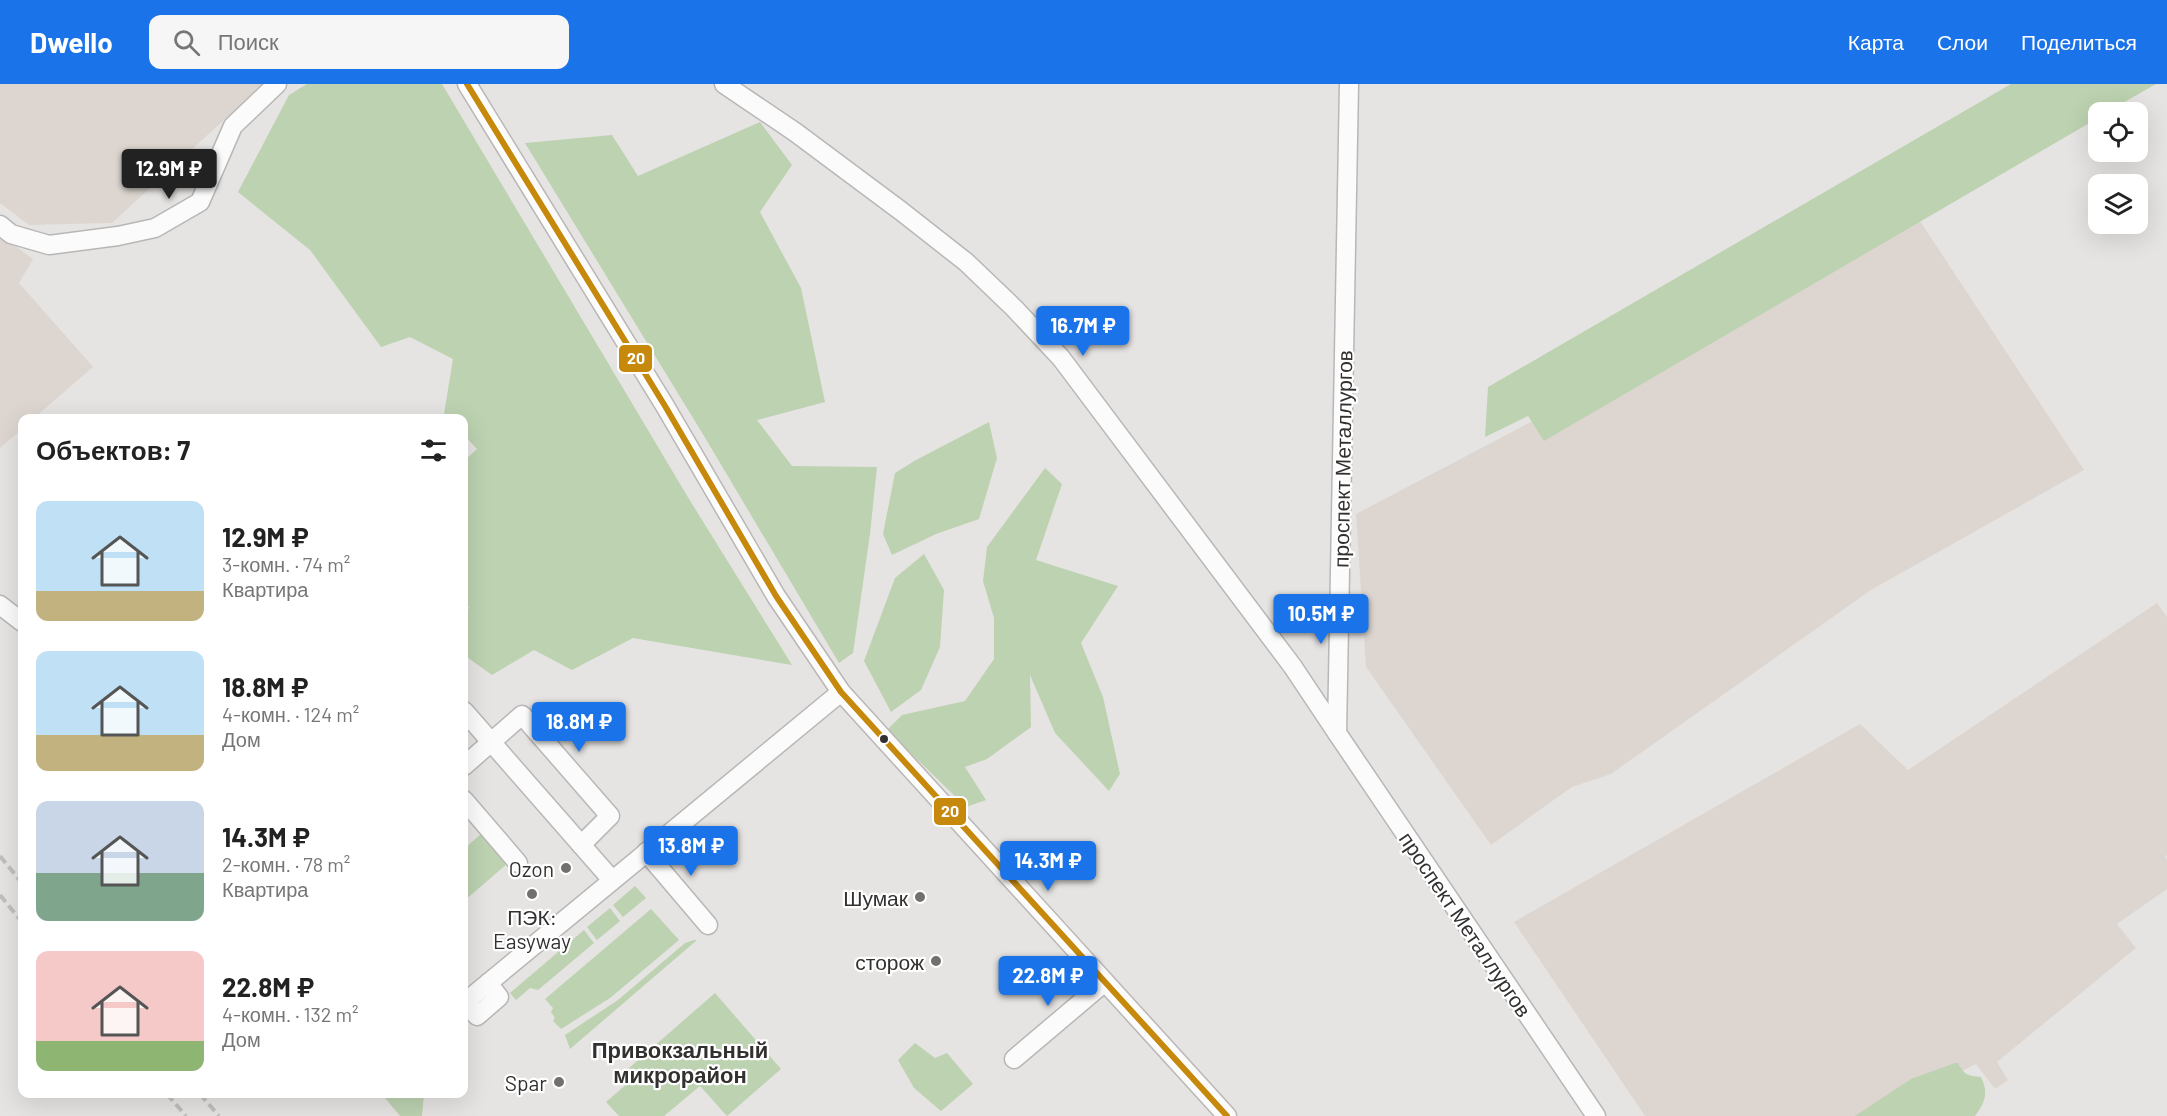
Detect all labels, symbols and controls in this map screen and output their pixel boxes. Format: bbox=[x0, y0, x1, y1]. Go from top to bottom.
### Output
search box bbox=[149, 15, 569, 69]
text: Dwello bbox=[30, 25, 113, 59]
icon: search bbox=[170, 26, 203, 59]
text: Поиск bbox=[218, 28, 279, 54]
text: Карта bbox=[1848, 29, 1904, 54]
text: Слои bbox=[1937, 29, 1988, 54]
text: Поделиться bbox=[2021, 29, 2137, 54]
map controls bbox=[2088, 102, 2148, 234]
button: locate bbox=[2088, 102, 2148, 162]
pin: 12.9M ₽ bbox=[114, 149, 224, 200]
text: 12.9M ₽ bbox=[136, 156, 202, 180]
button: layers bbox=[2088, 174, 2148, 234]
pin: 16.7M ₽ bbox=[1028, 306, 1138, 357]
text: 16.7M ₽ bbox=[1050, 313, 1116, 337]
line badge: 20 bbox=[618, 344, 653, 373]
text: 20 bbox=[627, 348, 645, 367]
street label: проспект Металлургов bbox=[1328, 350, 1356, 568]
text: Объектов: 7 bbox=[36, 434, 190, 465]
icon: filters bbox=[417, 434, 450, 467]
text: 12.9M ₽ bbox=[222, 521, 309, 552]
icon: home bbox=[84, 525, 156, 597]
text: 3-комн. · 74 m² bbox=[222, 552, 350, 576]
text: Квартира bbox=[222, 577, 308, 601]
pin: 10.5M ₽ bbox=[1266, 594, 1376, 645]
text: 10.5M ₽ bbox=[1288, 601, 1354, 625]
text: 18.8M ₽ bbox=[222, 671, 308, 702]
icon: home bbox=[84, 675, 156, 747]
text: 4-комн. · 124 m² bbox=[222, 702, 359, 726]
pin: 18.8M ₽ bbox=[524, 702, 634, 753]
text: 18.8M ₽ bbox=[546, 709, 612, 733]
text: Дом bbox=[222, 727, 261, 751]
unlabelled marker bbox=[878, 733, 890, 745]
line badge: 20 bbox=[933, 797, 967, 826]
text: 20 bbox=[941, 801, 959, 820]
text: 14.3M ₽ bbox=[222, 821, 310, 852]
icon: home bbox=[84, 825, 156, 897]
pin: 13.8M ₽ bbox=[636, 826, 746, 877]
street label: проспект Металлургов bbox=[1395, 827, 1537, 1021]
text: 13.8M ₽ bbox=[658, 833, 724, 857]
pin: 14.3M ₽ bbox=[993, 841, 1103, 892]
text: 14.3M ₽ bbox=[1014, 848, 1082, 872]
text: 2-комн. · 78 m² bbox=[222, 852, 350, 876]
place label: Ozon bbox=[509, 856, 554, 881]
marker: Ozon bbox=[559, 861, 573, 875]
text: Квартира bbox=[222, 877, 308, 901]
place label: Шумак bbox=[843, 885, 909, 910]
marker: ПЭК: Easyway bbox=[525, 887, 539, 901]
marker: Шумак bbox=[913, 890, 927, 904]
place label: ПЭК: Easyway bbox=[493, 904, 571, 953]
place label: сторож bbox=[855, 949, 924, 974]
marker: сторож bbox=[929, 954, 943, 968]
pin: 22.8M ₽ bbox=[993, 956, 1103, 1007]
text: 22.8M ₽ bbox=[1013, 963, 1083, 987]
text: 22.8M ₽ bbox=[222, 971, 314, 1002]
icon: home bbox=[84, 975, 156, 1047]
text: 4-комн. · 132 m² bbox=[222, 1002, 359, 1026]
text: Дом bbox=[222, 1027, 261, 1051]
district label: Привокзальный микрорайон bbox=[592, 1036, 768, 1088]
place label: Spar bbox=[505, 1070, 547, 1095]
marker: Spar bbox=[552, 1075, 566, 1089]

